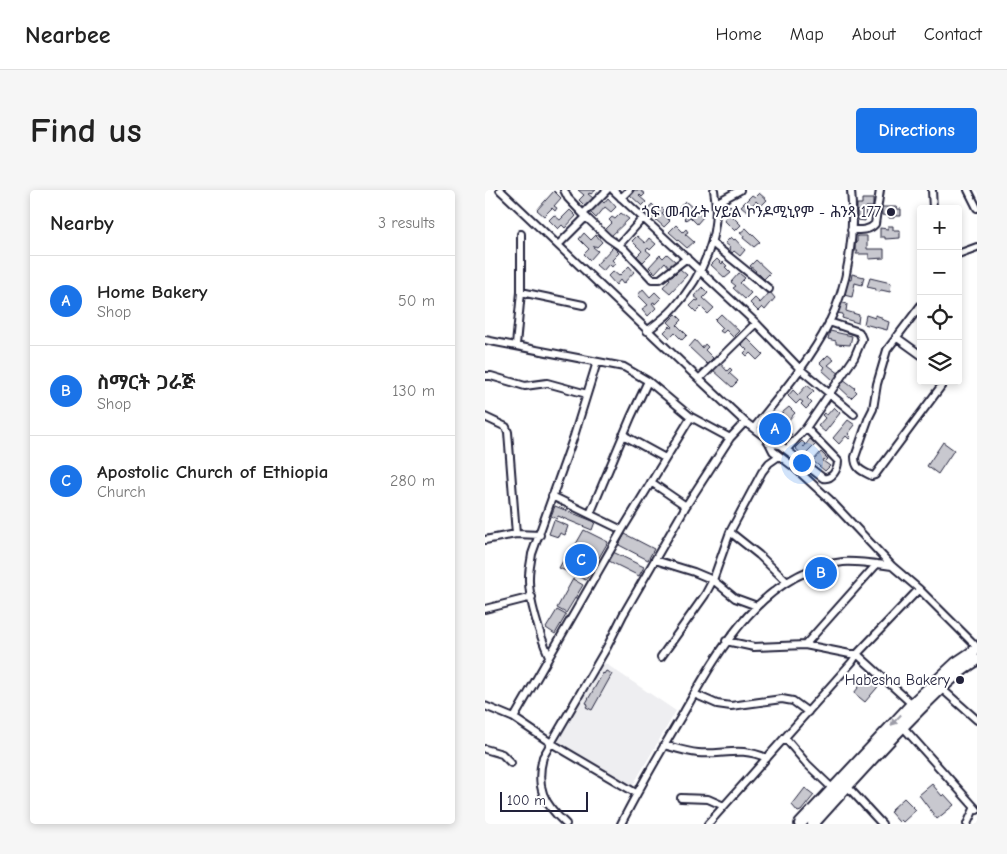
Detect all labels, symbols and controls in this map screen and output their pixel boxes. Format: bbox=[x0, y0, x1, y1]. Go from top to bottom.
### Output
text: Nearbee bbox=[25, 21, 110, 49]
text: Home bbox=[715, 24, 762, 45]
text: Map bbox=[790, 24, 824, 45]
text: About bbox=[852, 24, 896, 45]
text: Contact bbox=[924, 24, 982, 45]
button: Directions bbox=[856, 108, 977, 153]
text: Find us bbox=[30, 110, 142, 151]
place label: ጎፍ መብራት ሃይል ኮንዶሚኒየም - ሕንጻ 177 bbox=[642, 203, 881, 221]
map controls bbox=[917, 205, 962, 385]
button: + bbox=[917, 205, 962, 250]
marker: ጎፍ መብራት ሃይል ኮንዶሚኒየም - ሕንጻ 177 bbox=[885, 206, 897, 218]
text: Nearby bbox=[50, 211, 114, 235]
text: 3 results bbox=[378, 214, 435, 232]
button: − bbox=[917, 250, 962, 295]
text: Home Bakery bbox=[97, 281, 208, 303]
text: A bbox=[62, 292, 70, 310]
text: 50 m bbox=[398, 292, 435, 310]
button: locate bbox=[917, 295, 962, 340]
text: Shop bbox=[97, 303, 131, 321]
button: layers bbox=[917, 340, 962, 385]
text: ስማርት ጋራጅ bbox=[97, 372, 195, 394]
text: B bbox=[61, 382, 71, 400]
text: 130 m bbox=[392, 382, 435, 400]
text: Shop bbox=[97, 395, 131, 413]
pin: A bbox=[759, 410, 791, 448]
your location bbox=[789, 450, 815, 476]
text: Apostolic Church of Ethiopia bbox=[97, 461, 329, 483]
text: C bbox=[61, 472, 71, 490]
text: 280 m bbox=[390, 472, 435, 490]
text: Church bbox=[97, 483, 146, 501]
pin: C bbox=[565, 541, 597, 579]
pin: B bbox=[805, 554, 837, 592]
place label: Habesha Bakery bbox=[845, 671, 950, 689]
marker: Habesha Bakery bbox=[954, 674, 966, 686]
one-way arrow bbox=[890, 714, 902, 726]
scale bar bbox=[500, 789, 587, 812]
text: 100 m bbox=[507, 792, 546, 809]

